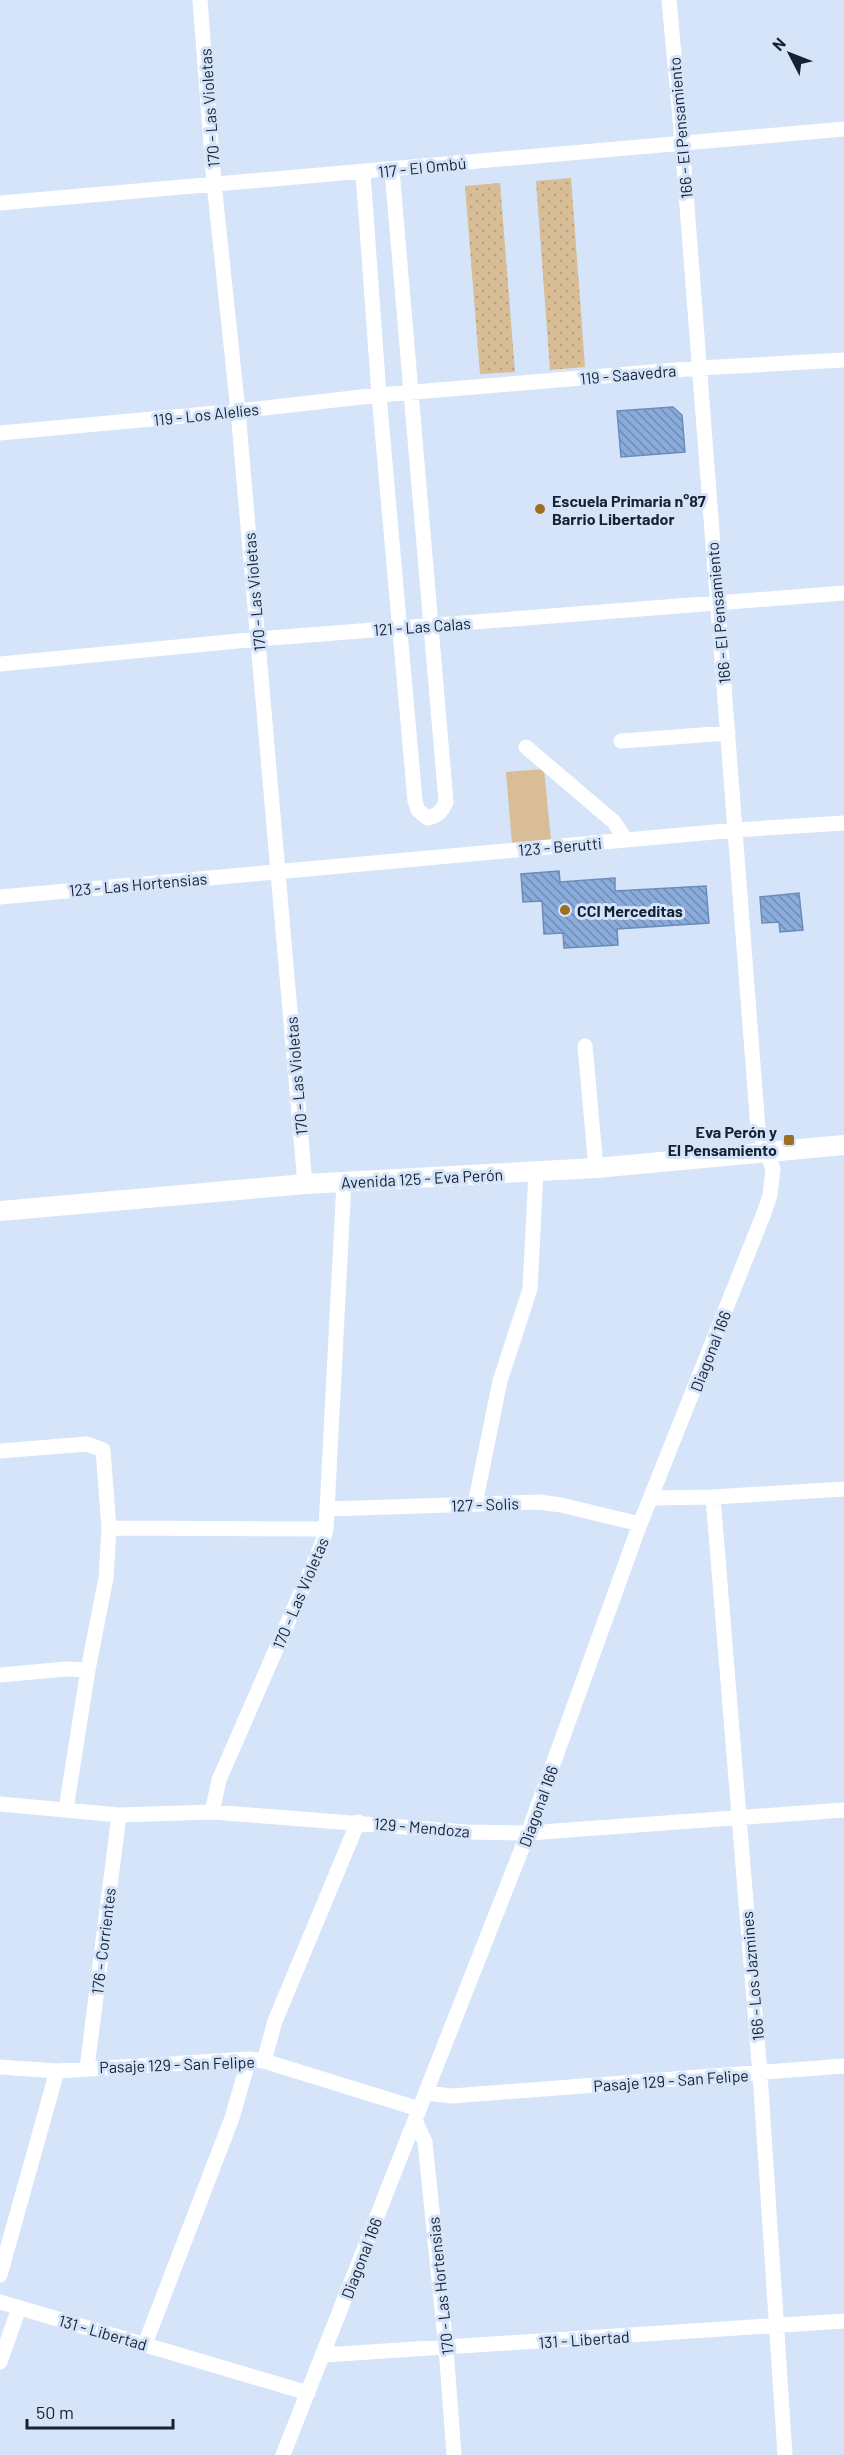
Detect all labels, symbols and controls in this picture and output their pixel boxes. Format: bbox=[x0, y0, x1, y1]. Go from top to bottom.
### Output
north arrow bbox=[760, 24, 820, 84]
text: N bbox=[768, 33, 789, 54]
street label: 170 - Las Violetas bbox=[195, 48, 223, 168]
street label: 166 - El Pensamiento bbox=[664, 56, 696, 200]
street label: 117 - El Ombú bbox=[377, 153, 467, 181]
street label: 119 - Saavedra bbox=[579, 360, 677, 388]
street label: 119 - Los Alelíes bbox=[152, 399, 260, 429]
place label: Escuela Primaria n°87 Barrio Libertador bbox=[552, 491, 706, 528]
marker: Escuela Primaria n°87 Barrio Libertador bbox=[533, 502, 547, 516]
street label: 170 - Las Violetas bbox=[239, 532, 269, 652]
street label: 166 - El Pensamiento bbox=[702, 541, 734, 685]
street label: 121 - Las Calas bbox=[373, 613, 471, 639]
street label: 123 - Berutti bbox=[517, 833, 603, 859]
street label: 123 - Las Hortensias bbox=[68, 868, 208, 900]
place label: CCI Merceditas bbox=[577, 901, 683, 920]
marker: CCI Merceditas bbox=[558, 903, 572, 917]
street label: 170 - Las Violetas bbox=[281, 1016, 311, 1136]
place label: Eva Perón y El Pensamiento bbox=[668, 1122, 777, 1159]
marker: Eva Perón y El Pensamiento bbox=[782, 1133, 796, 1147]
street label: Avenida 125 - Eva Perón bbox=[341, 1164, 503, 1192]
street label: Diagonal 166 bbox=[686, 1308, 734, 1394]
street label: 127 - Solis bbox=[451, 1493, 519, 1515]
street label: 170 - Las Violetas bbox=[268, 1534, 332, 1652]
street label: Diagonal 166 bbox=[515, 1763, 561, 1849]
street label: 129 - Mendoza bbox=[373, 1813, 471, 1841]
street label: 176 - Corrientes bbox=[87, 1887, 119, 1995]
street label: 166 - Los Jazmines bbox=[737, 1910, 767, 2042]
street label: Pasaje 129 - San Felipe bbox=[99, 2052, 255, 2076]
street label: Pasaje 129 - San Felipe bbox=[593, 2065, 749, 2095]
street label: Diagonal 166 bbox=[337, 2215, 385, 2301]
street label: 170 - Las Hortensias bbox=[423, 2216, 457, 2356]
street label: 131 - Libertad bbox=[57, 2310, 149, 2354]
street label: 131 - Libertad bbox=[538, 2326, 630, 2352]
scale bar bbox=[27, 2392, 172, 2430]
text: 50 m bbox=[36, 2401, 74, 2423]

